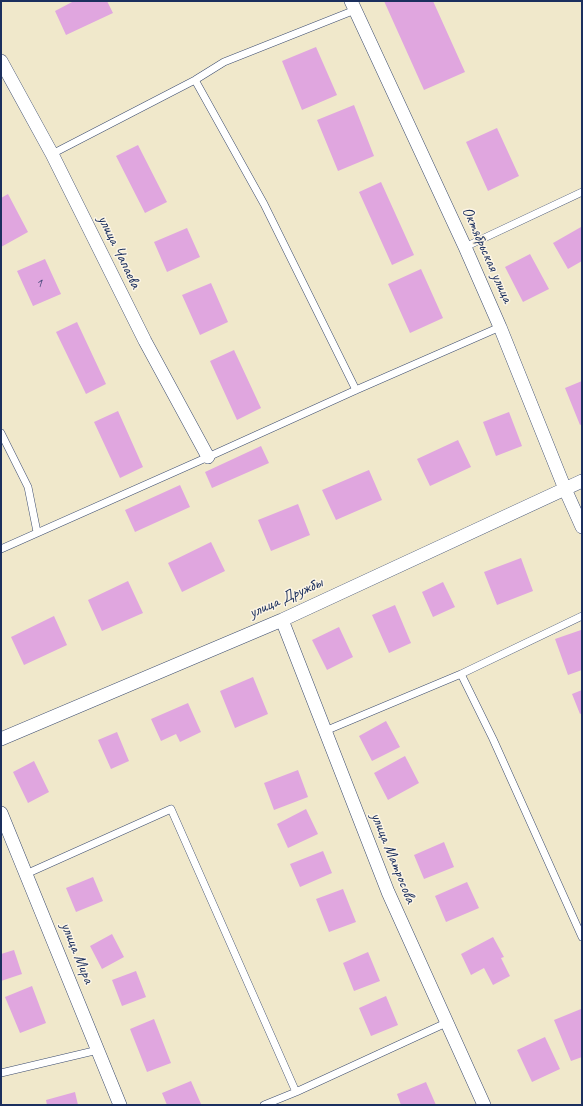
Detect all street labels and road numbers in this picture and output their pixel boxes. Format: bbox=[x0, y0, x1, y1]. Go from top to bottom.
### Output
street label: Октябрьская улица bbox=[457, 204, 517, 306]
street label: улица Чапаева bbox=[93, 212, 145, 292]
street label: улица Дружбы bbox=[246, 573, 326, 623]
street label: улица Матросова bbox=[366, 810, 420, 906]
street label: улица Мира bbox=[56, 920, 98, 986]

